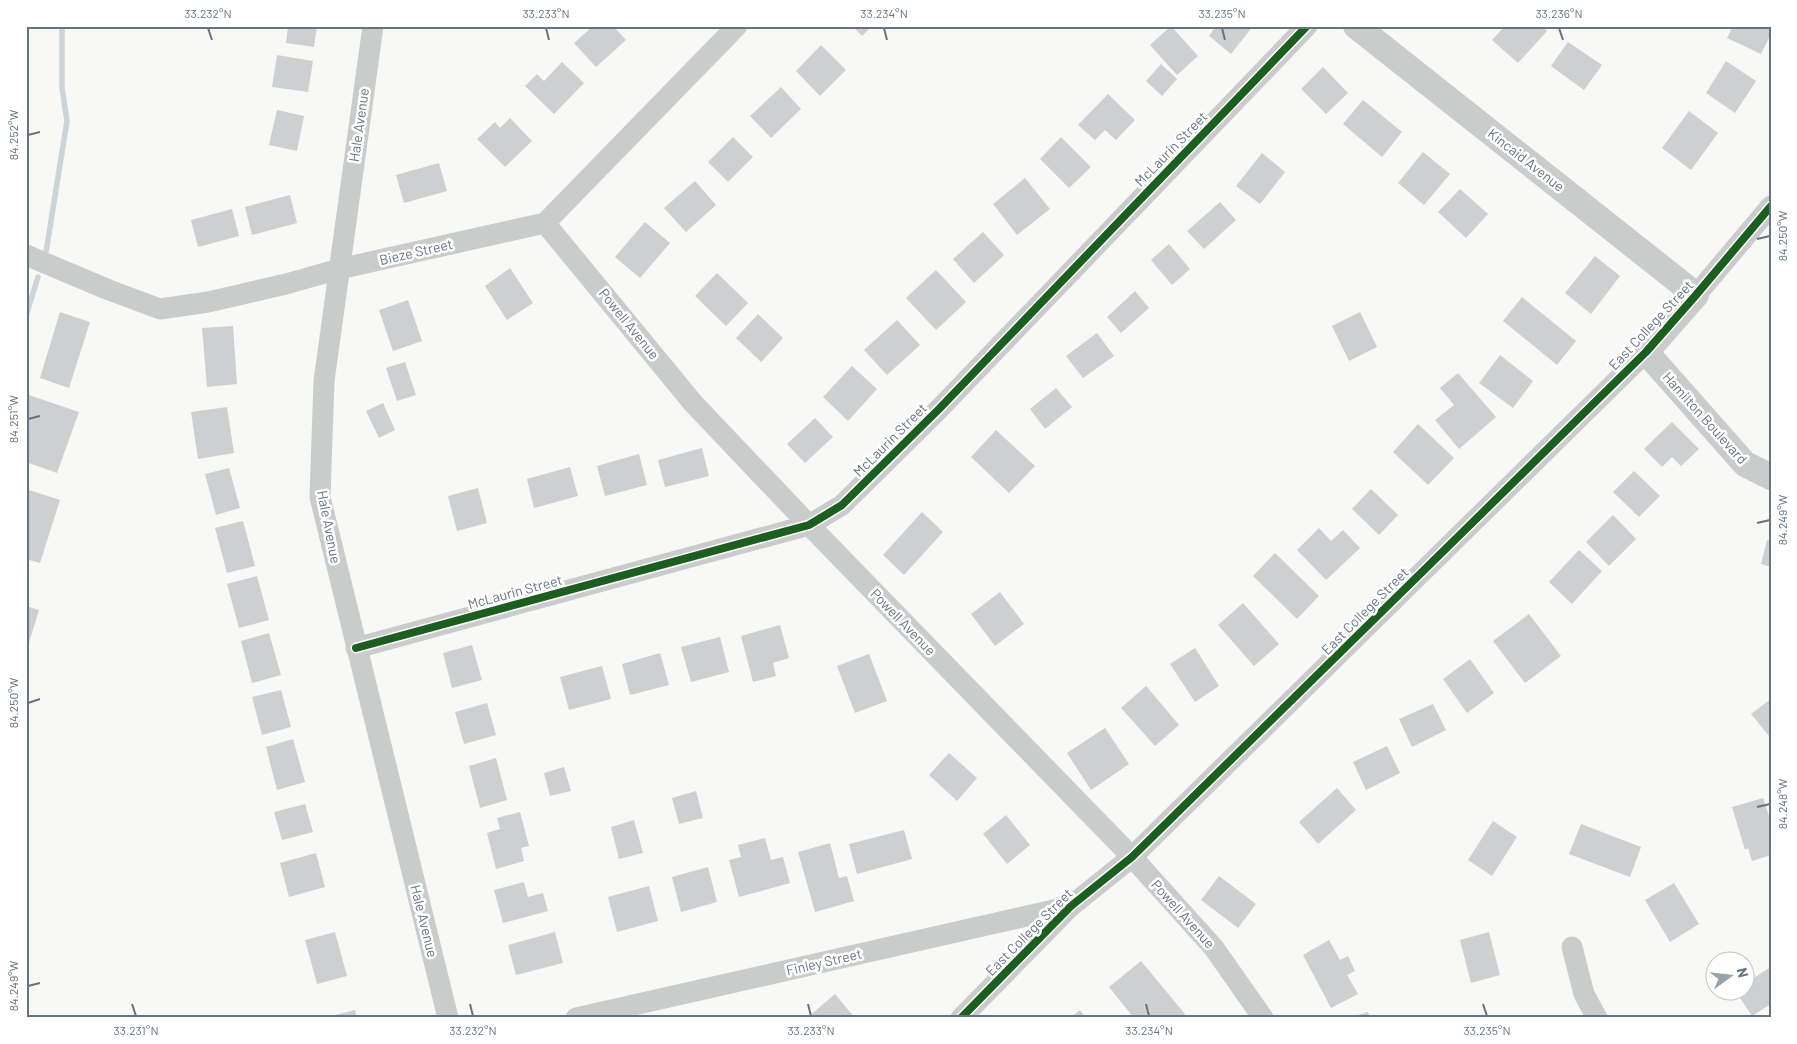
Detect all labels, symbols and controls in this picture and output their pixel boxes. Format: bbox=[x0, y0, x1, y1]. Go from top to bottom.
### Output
text: 33.232°N bbox=[184, 6, 232, 20]
text: 33.233°N bbox=[522, 6, 570, 20]
text: 33.234°N bbox=[860, 6, 908, 20]
text: 33.235°N bbox=[1198, 6, 1246, 20]
text: 33.236°N bbox=[1535, 6, 1583, 20]
street label: Hale Avenue bbox=[345, 87, 372, 163]
street label: McLaurin Street bbox=[1131, 108, 1210, 189]
text: 84.252°W bbox=[6, 109, 20, 160]
street label: Kincaid Avenue bbox=[1485, 124, 1568, 195]
text: 84.250°W bbox=[1775, 210, 1789, 261]
street label: Bieze Street bbox=[378, 235, 454, 268]
street label: East College Street bbox=[1605, 276, 1696, 373]
street label: Powell Avenue bbox=[596, 285, 663, 363]
street label: Hamilton Boulevard bbox=[1659, 368, 1751, 467]
text: 84.251°W bbox=[6, 395, 20, 443]
street label: McLaurin Street bbox=[849, 399, 930, 480]
street label: Hale Avenue bbox=[314, 489, 345, 565]
text: 84.249°W bbox=[1775, 494, 1789, 545]
street label: East College Street bbox=[1318, 564, 1412, 658]
street label: McLaurin Street bbox=[466, 571, 564, 612]
street label: Powell Avenue bbox=[867, 585, 939, 659]
text: 84.250°W bbox=[6, 677, 20, 728]
text: 84.248°W bbox=[1775, 778, 1789, 829]
street label: Powell Avenue bbox=[1148, 876, 1219, 951]
street label: Hale Avenue bbox=[407, 883, 442, 959]
street label: East College Street bbox=[982, 885, 1076, 979]
street label: Finley Street bbox=[784, 945, 863, 978]
north arrow bbox=[1704, 952, 1754, 1002]
text: 84.249°W bbox=[6, 960, 20, 1011]
text: N bbox=[1734, 966, 1752, 979]
text: 33.231°N bbox=[113, 1023, 159, 1037]
text: 33.232°N bbox=[449, 1023, 497, 1037]
text: 33.233°N bbox=[787, 1023, 835, 1037]
text: 33.234°N bbox=[1125, 1023, 1173, 1037]
text: 33.235°N bbox=[1463, 1023, 1511, 1037]

